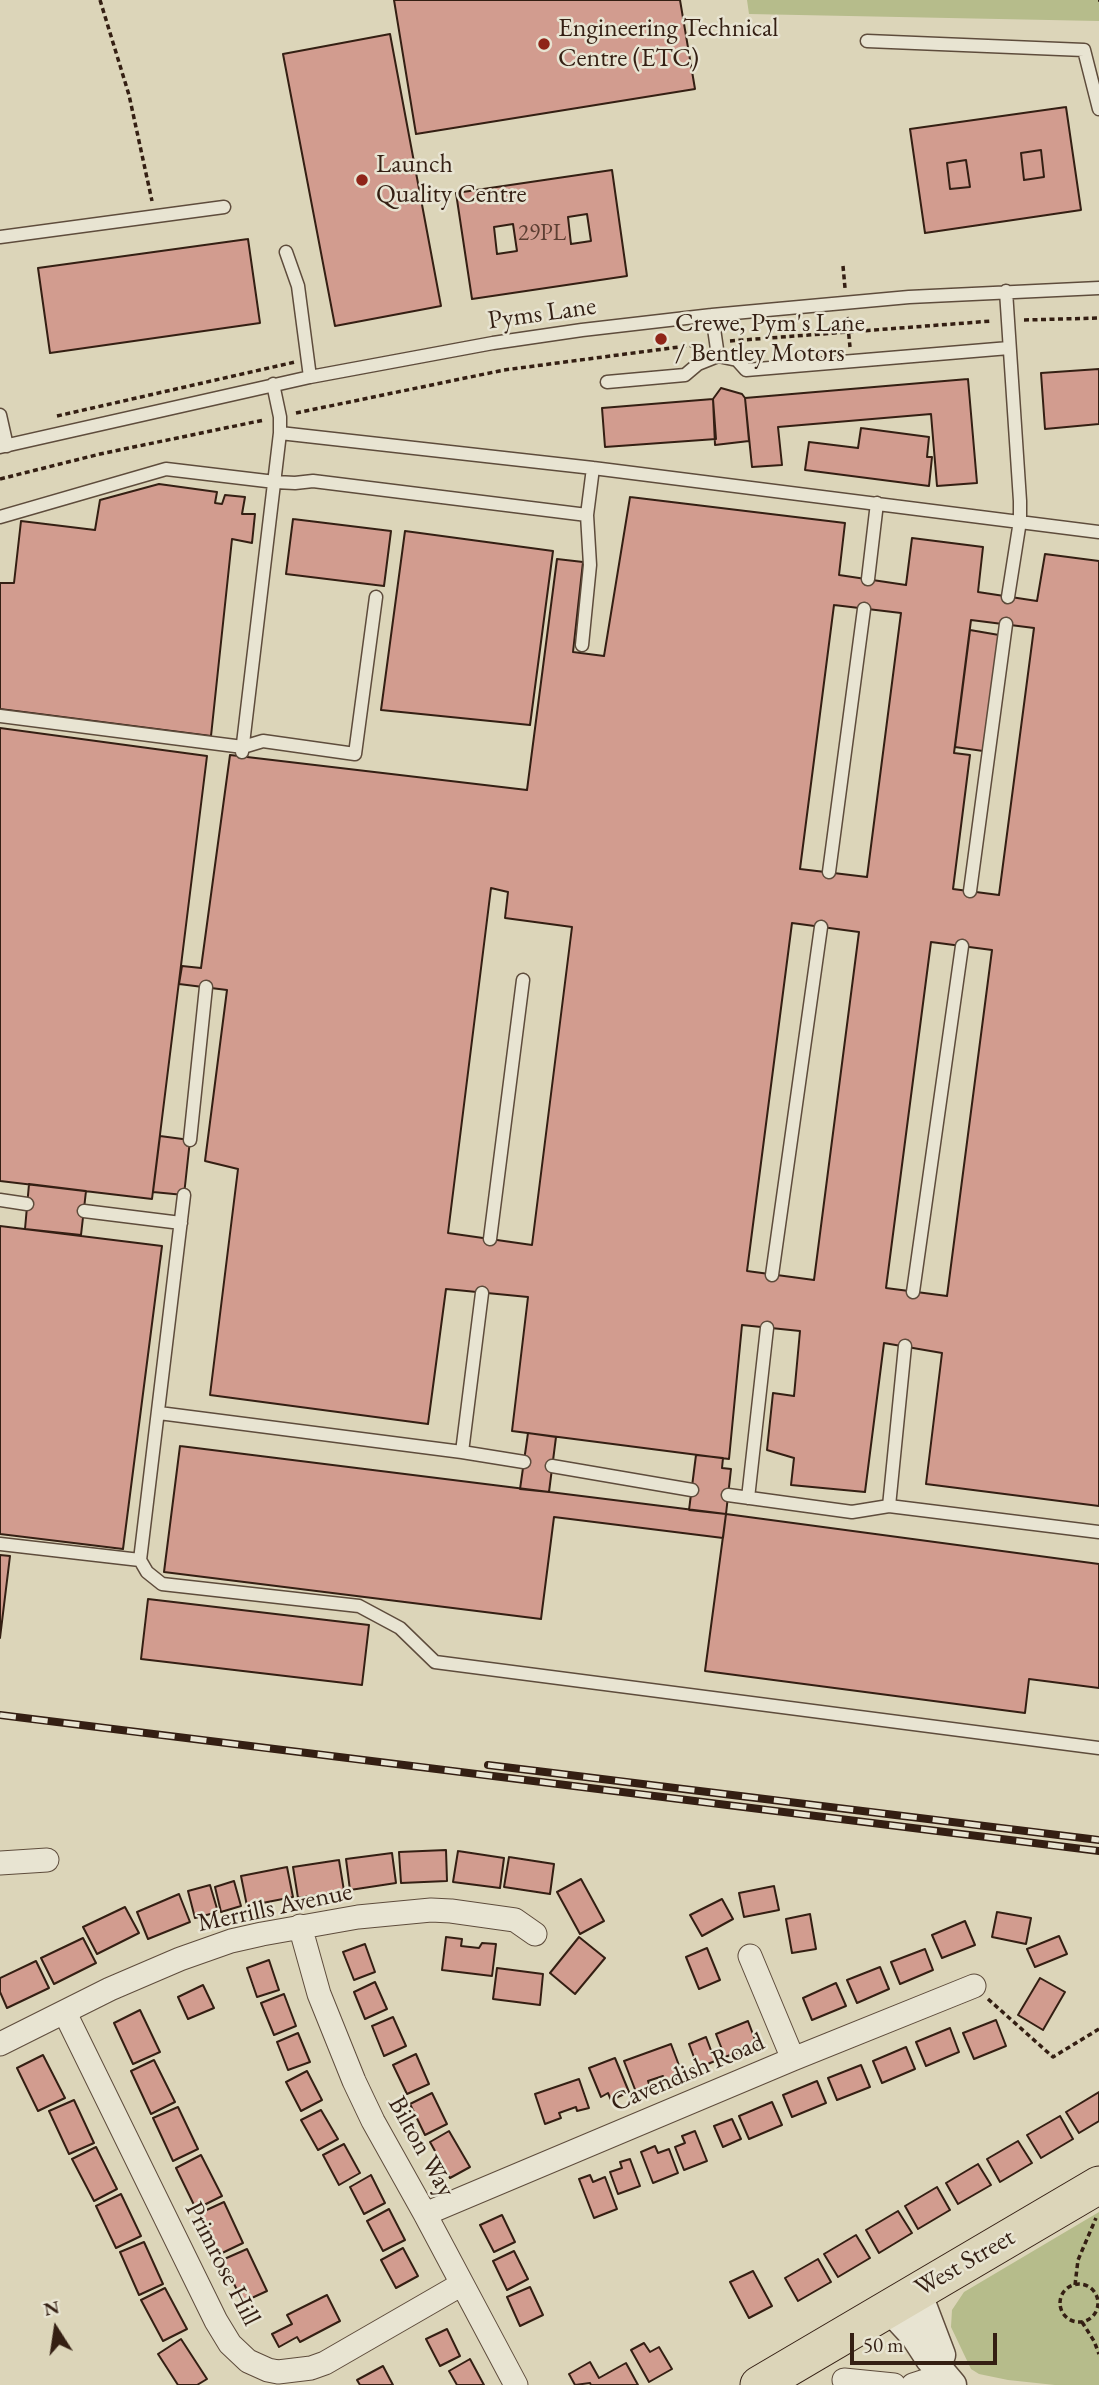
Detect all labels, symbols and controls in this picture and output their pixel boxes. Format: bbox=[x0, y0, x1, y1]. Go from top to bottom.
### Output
place label: Engineering Technical Centre (ETC) bbox=[558, 13, 779, 74]
marker: Engineering Technical Centre (ETC) bbox=[536, 36, 552, 52]
place label: Launch Quality Centre bbox=[376, 149, 527, 210]
marker: Launch Quality Centre bbox=[354, 172, 370, 188]
house number: 29PL bbox=[518, 220, 566, 248]
street label: Pyms Lane bbox=[486, 291, 598, 337]
place label: Crewe, Pym's Lane / Bentley Motors bbox=[675, 308, 865, 370]
marker: Crewe, Pym's Lane / Bentley Motors bbox=[653, 331, 669, 347]
street label: Merrills Avenue bbox=[195, 1876, 355, 1940]
street label: Cavendish Road bbox=[606, 2027, 770, 2119]
street label: Bilton Way bbox=[381, 2091, 461, 2203]
street label: Primrose Hill bbox=[177, 2197, 267, 2331]
street label: West Street bbox=[909, 2222, 1021, 2304]
north arrow bbox=[21, 2294, 91, 2364]
text: N bbox=[41, 2294, 62, 2322]
scale bar bbox=[854, 2318, 1001, 2362]
text: 50 m bbox=[863, 2331, 904, 2358]

